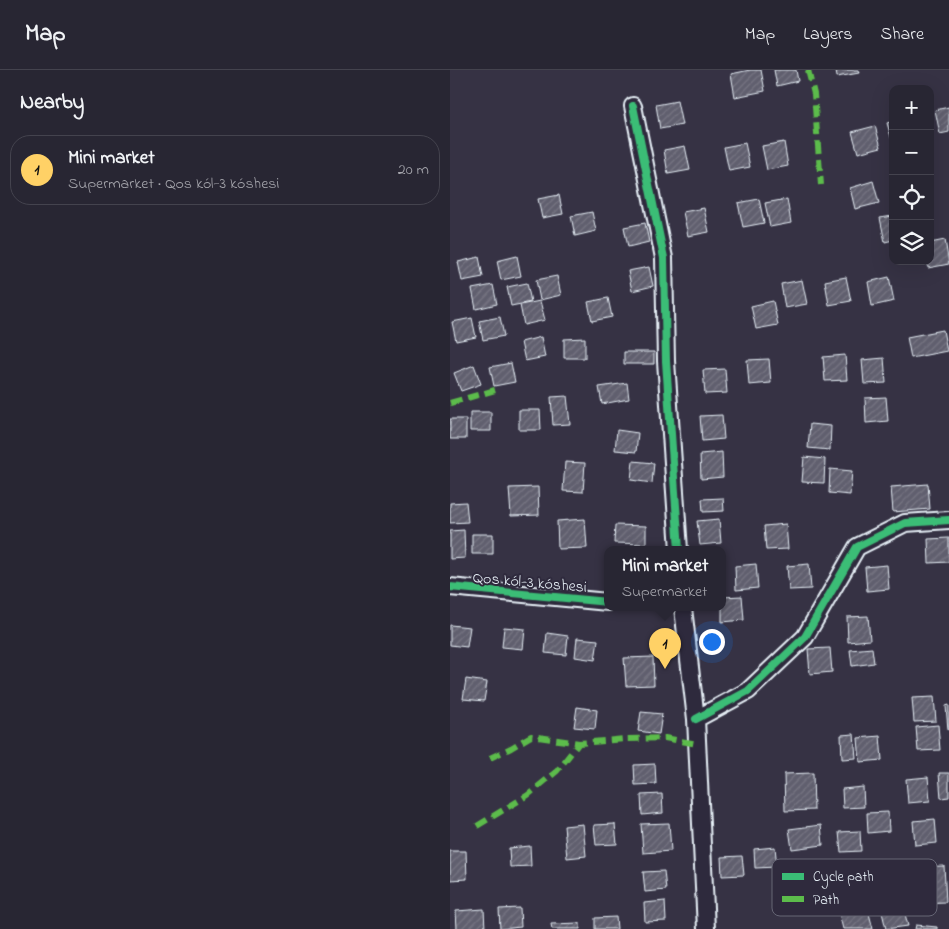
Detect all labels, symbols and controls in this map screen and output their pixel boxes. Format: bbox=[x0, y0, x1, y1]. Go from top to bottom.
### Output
text: Map bbox=[25, 17, 66, 52]
text: Map bbox=[745, 22, 775, 48]
text: Layers bbox=[803, 22, 853, 48]
text: Share bbox=[881, 22, 924, 48]
map controls bbox=[889, 85, 934, 265]
button: + bbox=[889, 85, 934, 130]
text: Nearby bbox=[20, 88, 84, 118]
button: − bbox=[889, 130, 934, 175]
text: Mini market bbox=[68, 145, 155, 172]
text: 1 bbox=[34, 158, 40, 182]
text: 20 m bbox=[398, 158, 429, 182]
text: Supermarket · Qos kól-3 kóshesi bbox=[68, 172, 279, 196]
button: locate bbox=[889, 175, 934, 220]
button: layers bbox=[889, 220, 934, 265]
popup bbox=[604, 546, 726, 611]
text: Mini market bbox=[622, 553, 708, 580]
street label: Qos kól-3 kóshesi bbox=[472, 566, 588, 600]
text: Supermarket bbox=[622, 580, 707, 604]
pin: 1 bbox=[649, 628, 681, 669]
your location bbox=[699, 629, 725, 655]
legend bbox=[772, 859, 937, 916]
text: Cycle path bbox=[813, 867, 874, 889]
text: Path bbox=[813, 890, 839, 911]

